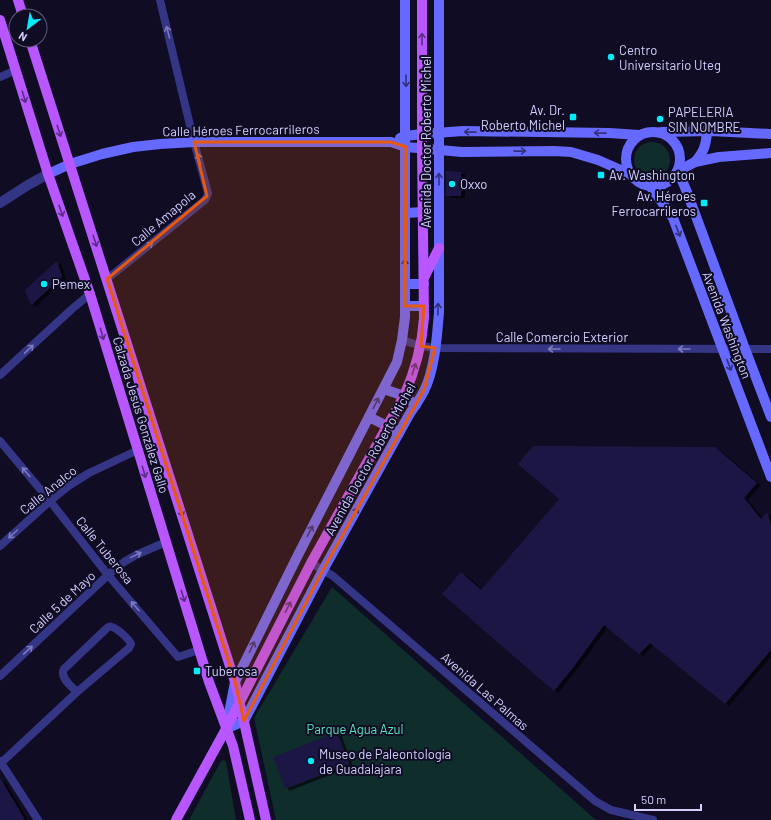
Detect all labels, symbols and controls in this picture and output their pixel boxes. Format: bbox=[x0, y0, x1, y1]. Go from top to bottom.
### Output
north arrow bbox=[8, 8, 48, 48]
one-way arrow bbox=[163, 26, 171, 39]
text: N bbox=[16, 30, 29, 44]
one-way arrow bbox=[418, 33, 426, 46]
place label: Centro Universitario Uteg bbox=[619, 42, 721, 73]
marker: Centro Universitario Uteg bbox=[606, 52, 616, 62]
street label: Avenida Doctor Roberto Michel bbox=[418, 56, 434, 228]
one-way arrow bbox=[402, 74, 410, 87]
one-way arrow bbox=[21, 91, 28, 104]
place label: Av. Dr. Roberto Michel bbox=[481, 102, 565, 133]
place label: PAPELERIA SIN NOMBRE bbox=[668, 104, 741, 135]
marker: Av. Dr. Roberto Michel bbox=[568, 112, 578, 122]
marker: PAPELERIA SIN NOMBRE bbox=[655, 114, 665, 124]
street label: Calle Héroes Ferrocarrileros bbox=[162, 121, 320, 139]
one-way arrow bbox=[56, 124, 63, 137]
one-way arrow bbox=[464, 128, 477, 135]
one-way arrow bbox=[594, 129, 607, 137]
one-way arrow bbox=[513, 147, 526, 155]
one-way arrow bbox=[195, 152, 202, 165]
place label: Av. Washington bbox=[609, 167, 695, 183]
marker: Av. Washington bbox=[596, 170, 606, 180]
one-way arrow bbox=[435, 173, 443, 186]
place label: Oxxo bbox=[460, 176, 487, 192]
marker: Oxxo bbox=[447, 179, 457, 189]
street label: Calle Amapola bbox=[128, 186, 198, 250]
place label: Av. Héroes Ferrocarrileros bbox=[612, 188, 696, 219]
marker: Av. Héroes Ferrocarrileros bbox=[699, 198, 709, 208]
one-way arrow bbox=[58, 204, 65, 217]
one-way arrow bbox=[674, 224, 682, 236]
one-way arrow bbox=[92, 234, 99, 247]
one-way arrow bbox=[143, 241, 154, 250]
one-way arrow bbox=[401, 259, 409, 272]
street label: Avenida Washington bbox=[699, 269, 755, 381]
place label: Pemex bbox=[52, 276, 90, 292]
marker: Pemex bbox=[39, 279, 49, 289]
one-way arrow bbox=[435, 303, 442, 316]
one-way arrow bbox=[99, 327, 106, 340]
street label: Calle Comercio Exterior bbox=[496, 329, 628, 345]
street label: Calzada Jesús González Gallo bbox=[110, 335, 172, 495]
one-way arrow bbox=[24, 344, 34, 353]
one-way arrow bbox=[548, 345, 561, 353]
one-way arrow bbox=[678, 345, 691, 353]
one-way arrow bbox=[725, 359, 733, 371]
one-way arrow bbox=[411, 363, 419, 375]
street label: Avenida Doctor Roberto Michel bbox=[321, 380, 419, 538]
one-way arrow bbox=[373, 397, 381, 409]
street label: Calle Analco bbox=[16, 462, 80, 518]
one-way arrow bbox=[141, 465, 148, 478]
one-way arrow bbox=[22, 467, 31, 478]
one-way arrow bbox=[178, 505, 185, 518]
one-way arrow bbox=[352, 507, 359, 519]
street label: Calle Tuberosa bbox=[73, 513, 137, 587]
one-way arrow bbox=[307, 525, 315, 537]
one-way arrow bbox=[8, 529, 19, 538]
one-way arrow bbox=[130, 551, 142, 558]
street label: Calle 5 de Mayo bbox=[26, 567, 98, 637]
one-way arrow bbox=[179, 590, 187, 602]
one-way arrow bbox=[130, 600, 139, 611]
one-way arrow bbox=[285, 601, 292, 613]
one-way arrow bbox=[249, 641, 257, 653]
one-way arrow bbox=[23, 646, 33, 655]
street label: Avenida Las Palmas bbox=[438, 649, 532, 733]
place label: Tuberosa bbox=[205, 663, 257, 679]
marker: Tuberosa bbox=[192, 666, 202, 676]
park label: Parque Agua Azul bbox=[307, 721, 403, 737]
place label: Museo de Paleontología de Guadalajara bbox=[319, 746, 451, 777]
marker: Museo de Paleontología de Guadalajara bbox=[306, 756, 316, 766]
scale bar bbox=[635, 786, 701, 812]
text: 50 m bbox=[641, 792, 666, 806]

